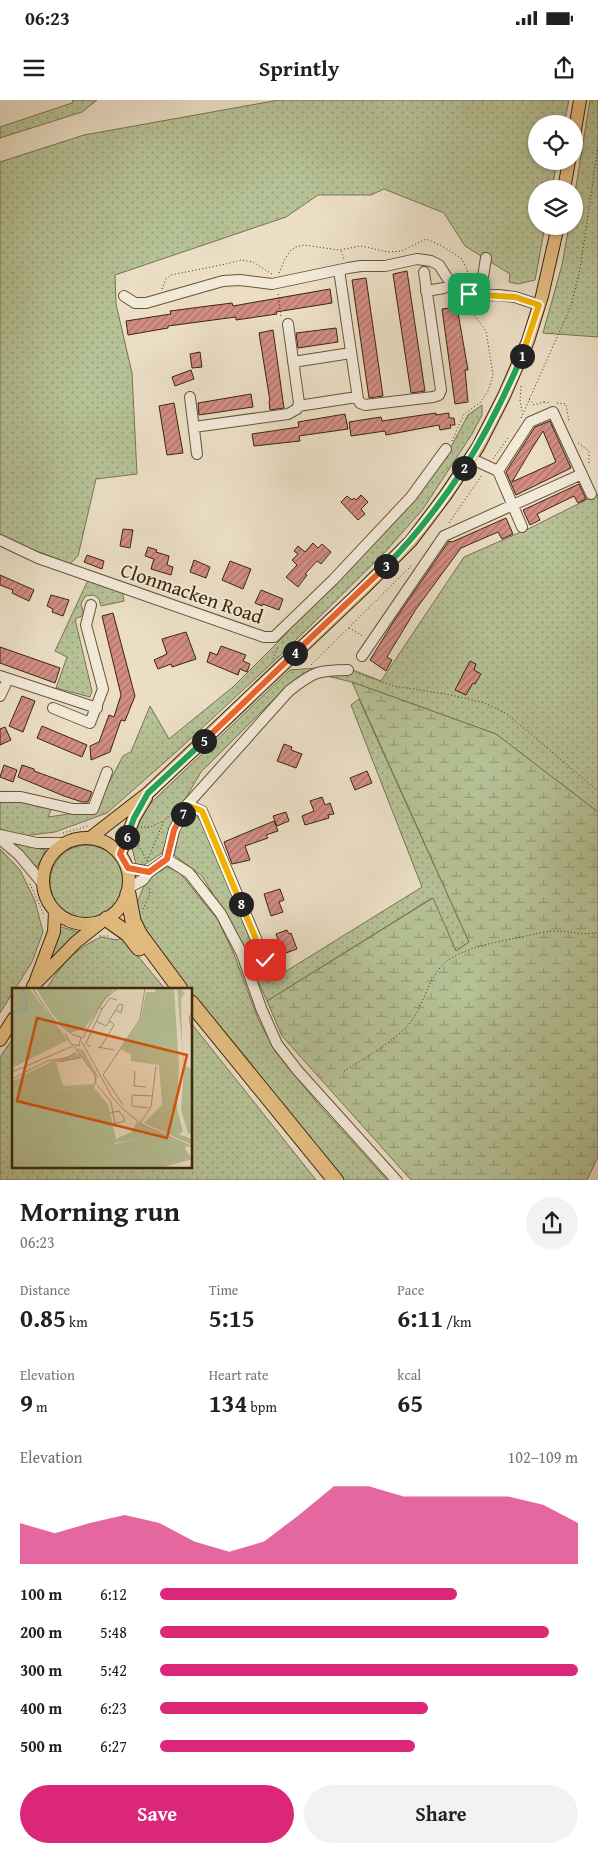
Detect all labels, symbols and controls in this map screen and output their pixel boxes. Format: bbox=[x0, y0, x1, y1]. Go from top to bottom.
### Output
text: 06:23 bbox=[25, 4, 70, 32]
text: Sprintly bbox=[259, 52, 339, 84]
icon: menu bbox=[20, 54, 48, 82]
icon: share bbox=[550, 54, 578, 82]
map controls bbox=[528, 115, 583, 235]
button: locate bbox=[528, 115, 583, 170]
button: layers bbox=[528, 180, 583, 235]
pin bbox=[448, 273, 490, 315]
icon: arrive bbox=[455, 280, 483, 308]
pin: 1 bbox=[510, 344, 534, 368]
text: 1 bbox=[519, 346, 526, 366]
pin: 2 bbox=[452, 456, 476, 480]
text: 2 bbox=[461, 458, 468, 478]
pin: 3 bbox=[374, 554, 398, 578]
street label: Clonmacken Road bbox=[117, 555, 268, 631]
text: 3 bbox=[383, 556, 390, 576]
pin: 4 bbox=[282, 640, 308, 666]
text: 4 bbox=[292, 643, 299, 663]
pin: 5 bbox=[192, 728, 216, 754]
text: 5 bbox=[201, 731, 208, 751]
pin: 7 bbox=[170, 802, 196, 826]
text: 7 bbox=[180, 804, 187, 824]
pin: 6 bbox=[114, 824, 140, 850]
text: 6 bbox=[124, 827, 131, 847]
pin: 8 bbox=[228, 892, 254, 916]
text: 8 bbox=[238, 894, 245, 914]
pin bbox=[244, 939, 286, 981]
icon: check bbox=[251, 946, 279, 974]
inset map bbox=[12, 988, 192, 1168]
text: Morning run bbox=[20, 1190, 180, 1231]
button: share bbox=[526, 1197, 578, 1249]
text: 06:23 bbox=[20, 1230, 55, 1254]
text: Distance bbox=[20, 1280, 70, 1300]
text: Time bbox=[209, 1280, 238, 1300]
text: Pace bbox=[397, 1280, 424, 1300]
text: 0.85 bbox=[20, 1300, 66, 1336]
text: 5:15 bbox=[209, 1300, 255, 1336]
text: 6:11 bbox=[397, 1300, 443, 1336]
text: km bbox=[66, 1312, 88, 1332]
text: /km bbox=[443, 1312, 472, 1332]
text: Elevation bbox=[20, 1365, 75, 1385]
text: Heart rate bbox=[209, 1365, 269, 1385]
text: kcal bbox=[397, 1365, 421, 1385]
text: 9 bbox=[20, 1385, 33, 1421]
text: 134 bbox=[209, 1385, 248, 1421]
text: 65 bbox=[397, 1385, 423, 1421]
text: m bbox=[33, 1397, 47, 1417]
text: bpm bbox=[248, 1397, 277, 1417]
text: Elevation bbox=[20, 1445, 83, 1469]
text: 102–109 m bbox=[508, 1445, 578, 1469]
text: 100 m bbox=[20, 1582, 62, 1606]
text: 6:12 bbox=[100, 1582, 127, 1606]
text: 200 m bbox=[20, 1620, 62, 1644]
text: 5:48 bbox=[100, 1620, 127, 1644]
text: 300 m bbox=[20, 1658, 62, 1682]
text: 5:42 bbox=[100, 1658, 127, 1682]
text: 400 m bbox=[20, 1696, 62, 1720]
text: 6:23 bbox=[100, 1696, 127, 1720]
text: 500 m bbox=[20, 1734, 62, 1758]
text: 6:27 bbox=[100, 1734, 127, 1758]
button: Save bbox=[20, 1785, 294, 1843]
button: Share bbox=[304, 1785, 578, 1843]

